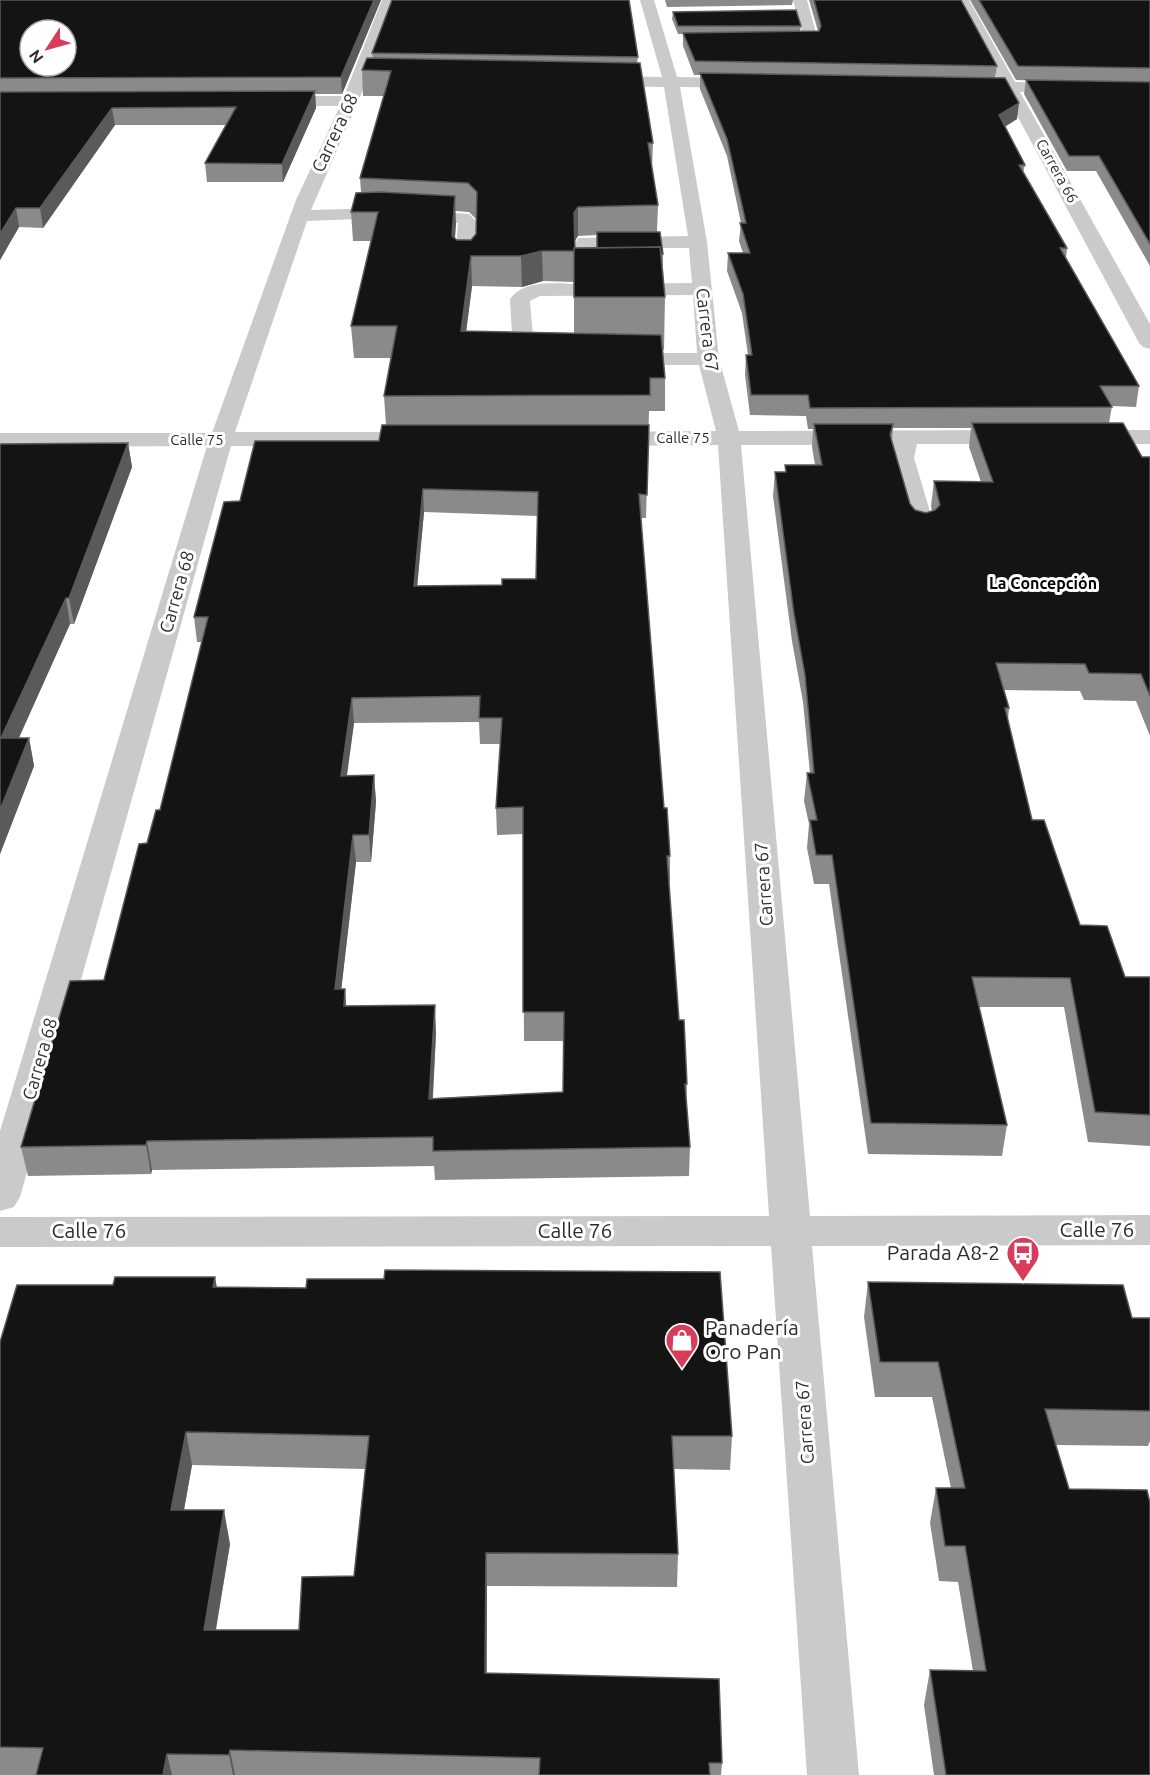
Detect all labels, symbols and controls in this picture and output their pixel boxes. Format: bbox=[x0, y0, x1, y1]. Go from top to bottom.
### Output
north arrow bbox=[18, 18, 78, 78]
text: N bbox=[25, 47, 47, 67]
street label: Carrera 68 bbox=[307, 90, 361, 175]
street label: Carrera 66 bbox=[1033, 136, 1082, 206]
street label: Carrera 67 bbox=[693, 287, 723, 373]
street label: Calle 75 bbox=[656, 429, 710, 446]
street label: Calle 75 bbox=[170, 431, 224, 448]
street label: Carrera 68 bbox=[155, 548, 197, 635]
district label: La Concepción bbox=[989, 574, 1097, 592]
street label: Carrera 67 bbox=[750, 841, 776, 927]
street label: Carrera 68 bbox=[18, 1015, 60, 1102]
street label: Calle 76 bbox=[1060, 1217, 1134, 1241]
street label: Calle 76 bbox=[52, 1218, 126, 1242]
street label: Calle 76 bbox=[538, 1218, 612, 1242]
bus stop icon: Parada A8-2 bbox=[1005, 1235, 1041, 1282]
place label: Parada A8-2 bbox=[887, 1240, 1000, 1264]
place label: Panadería Oro Pan bbox=[705, 1315, 799, 1363]
shop icon: Panadería Oro Pan bbox=[664, 1322, 700, 1369]
street label: Carrera 67 bbox=[791, 1379, 817, 1465]

